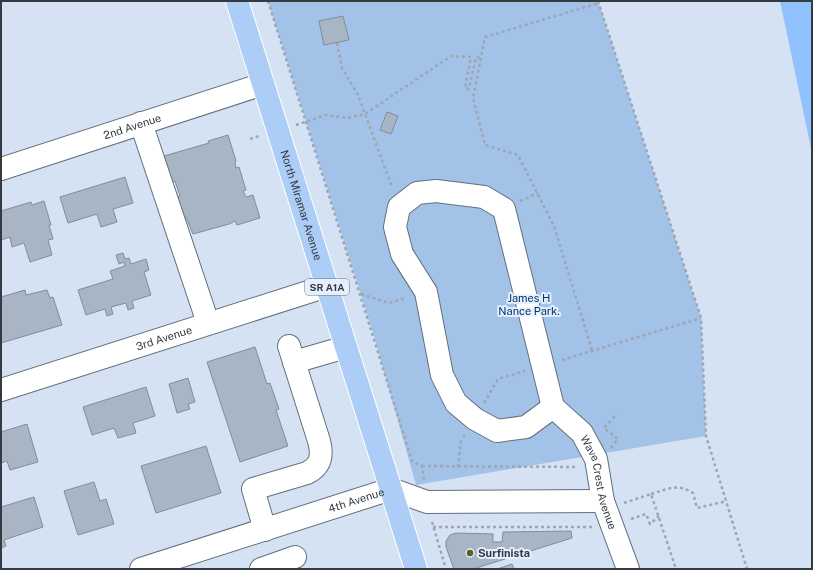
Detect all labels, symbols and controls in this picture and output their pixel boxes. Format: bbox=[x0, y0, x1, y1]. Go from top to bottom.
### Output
street label: 2nd Avenue bbox=[102, 111, 163, 141]
street label: North Miramar Avenue bbox=[278, 148, 324, 262]
road number: SR A1A bbox=[305, 279, 349, 295]
park label: James H Nance Park. bbox=[498, 292, 560, 317]
street label: 3rd Avenue bbox=[134, 323, 193, 353]
street label: Wave Crest Avenue bbox=[578, 433, 619, 531]
street label: 4th Avenue bbox=[327, 486, 386, 515]
place label: Surfinista bbox=[478, 547, 530, 559]
marker: Surfinista bbox=[465, 548, 475, 558]

